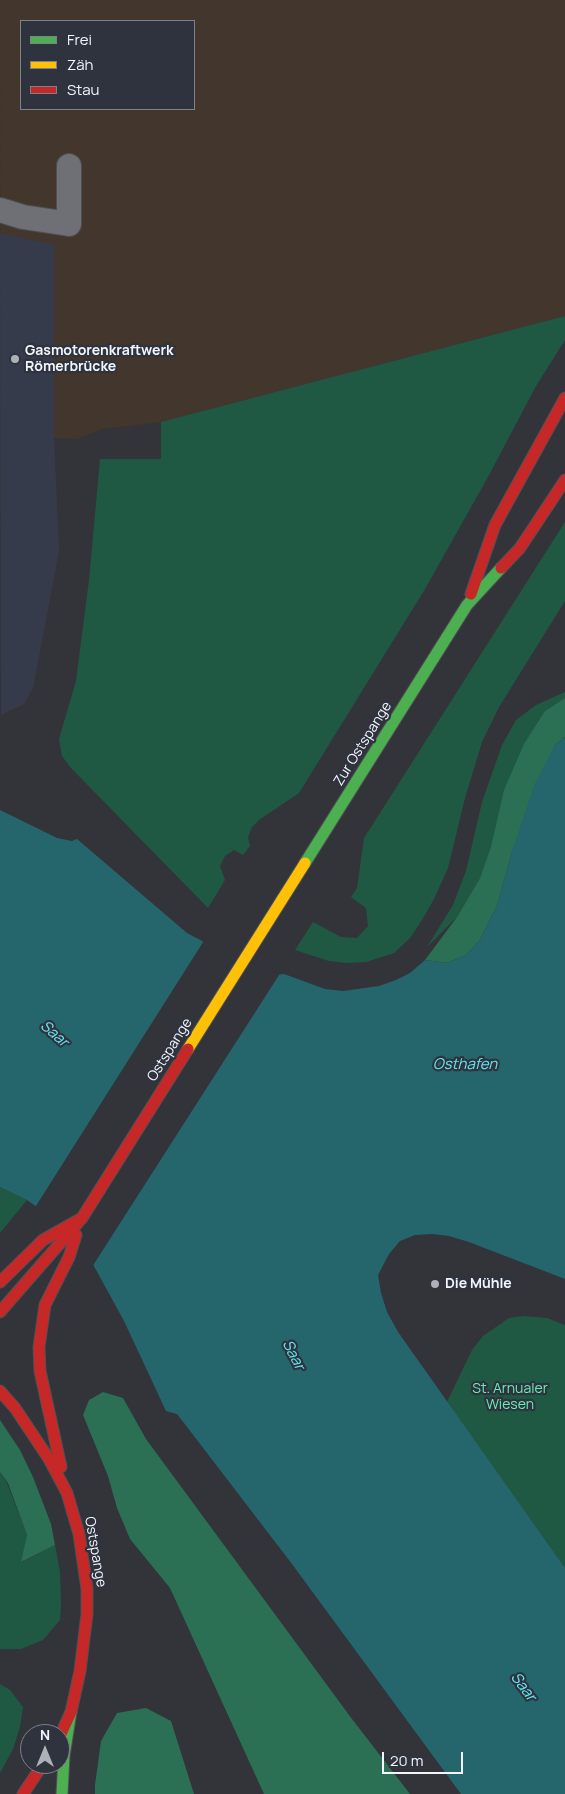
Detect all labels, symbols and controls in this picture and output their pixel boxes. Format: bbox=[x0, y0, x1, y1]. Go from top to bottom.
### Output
legend bbox=[20, 20, 195, 110]
text: Frei bbox=[67, 29, 92, 50]
text: Zäh bbox=[67, 54, 93, 75]
text: Stau bbox=[67, 79, 100, 100]
place label: Gasmotorenkraftwerk Römerbrücke bbox=[25, 343, 174, 376]
marker: Gasmotorenkraftwerk Römerbrücke bbox=[9, 353, 21, 365]
street label: Zur Ostspange bbox=[330, 699, 396, 789]
street label: Ostspange bbox=[144, 1015, 196, 1085]
water label: Saar bbox=[36, 1017, 72, 1051]
water label: Osthafen bbox=[433, 1056, 497, 1074]
place label: Die Mühle bbox=[445, 1276, 512, 1292]
marker: Die Mühle bbox=[429, 1278, 441, 1290]
water label: Saar bbox=[278, 1337, 308, 1373]
park label: St. Arnualer Wiesen bbox=[472, 1381, 548, 1414]
street label: Ostspange bbox=[81, 1515, 109, 1589]
water label: Saar bbox=[506, 1669, 540, 1705]
north arrow bbox=[20, 1724, 70, 1774]
text: N bbox=[40, 1725, 50, 1744]
scale bar bbox=[385, 1742, 466, 1774]
text: 20 m bbox=[390, 1750, 423, 1771]

